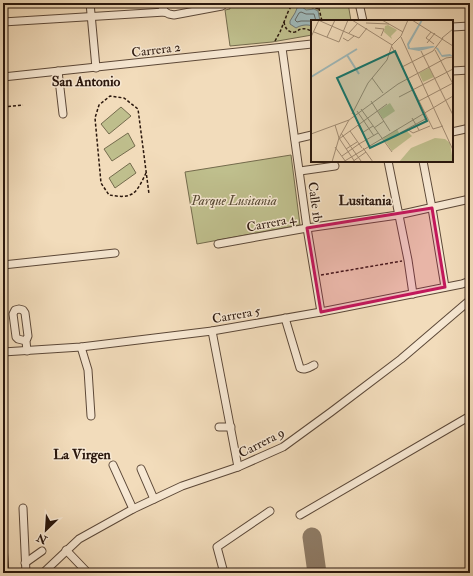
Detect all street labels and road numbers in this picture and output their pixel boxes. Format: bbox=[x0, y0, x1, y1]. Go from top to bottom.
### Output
street label: Carrera 2 bbox=[131, 39, 182, 61]
street label: Calle 1b bbox=[304, 181, 326, 223]
street label: Carrera 4 bbox=[245, 210, 298, 236]
street label: Carrera 5 bbox=[211, 303, 262, 327]
street label: Carrera 9 bbox=[236, 425, 287, 461]

